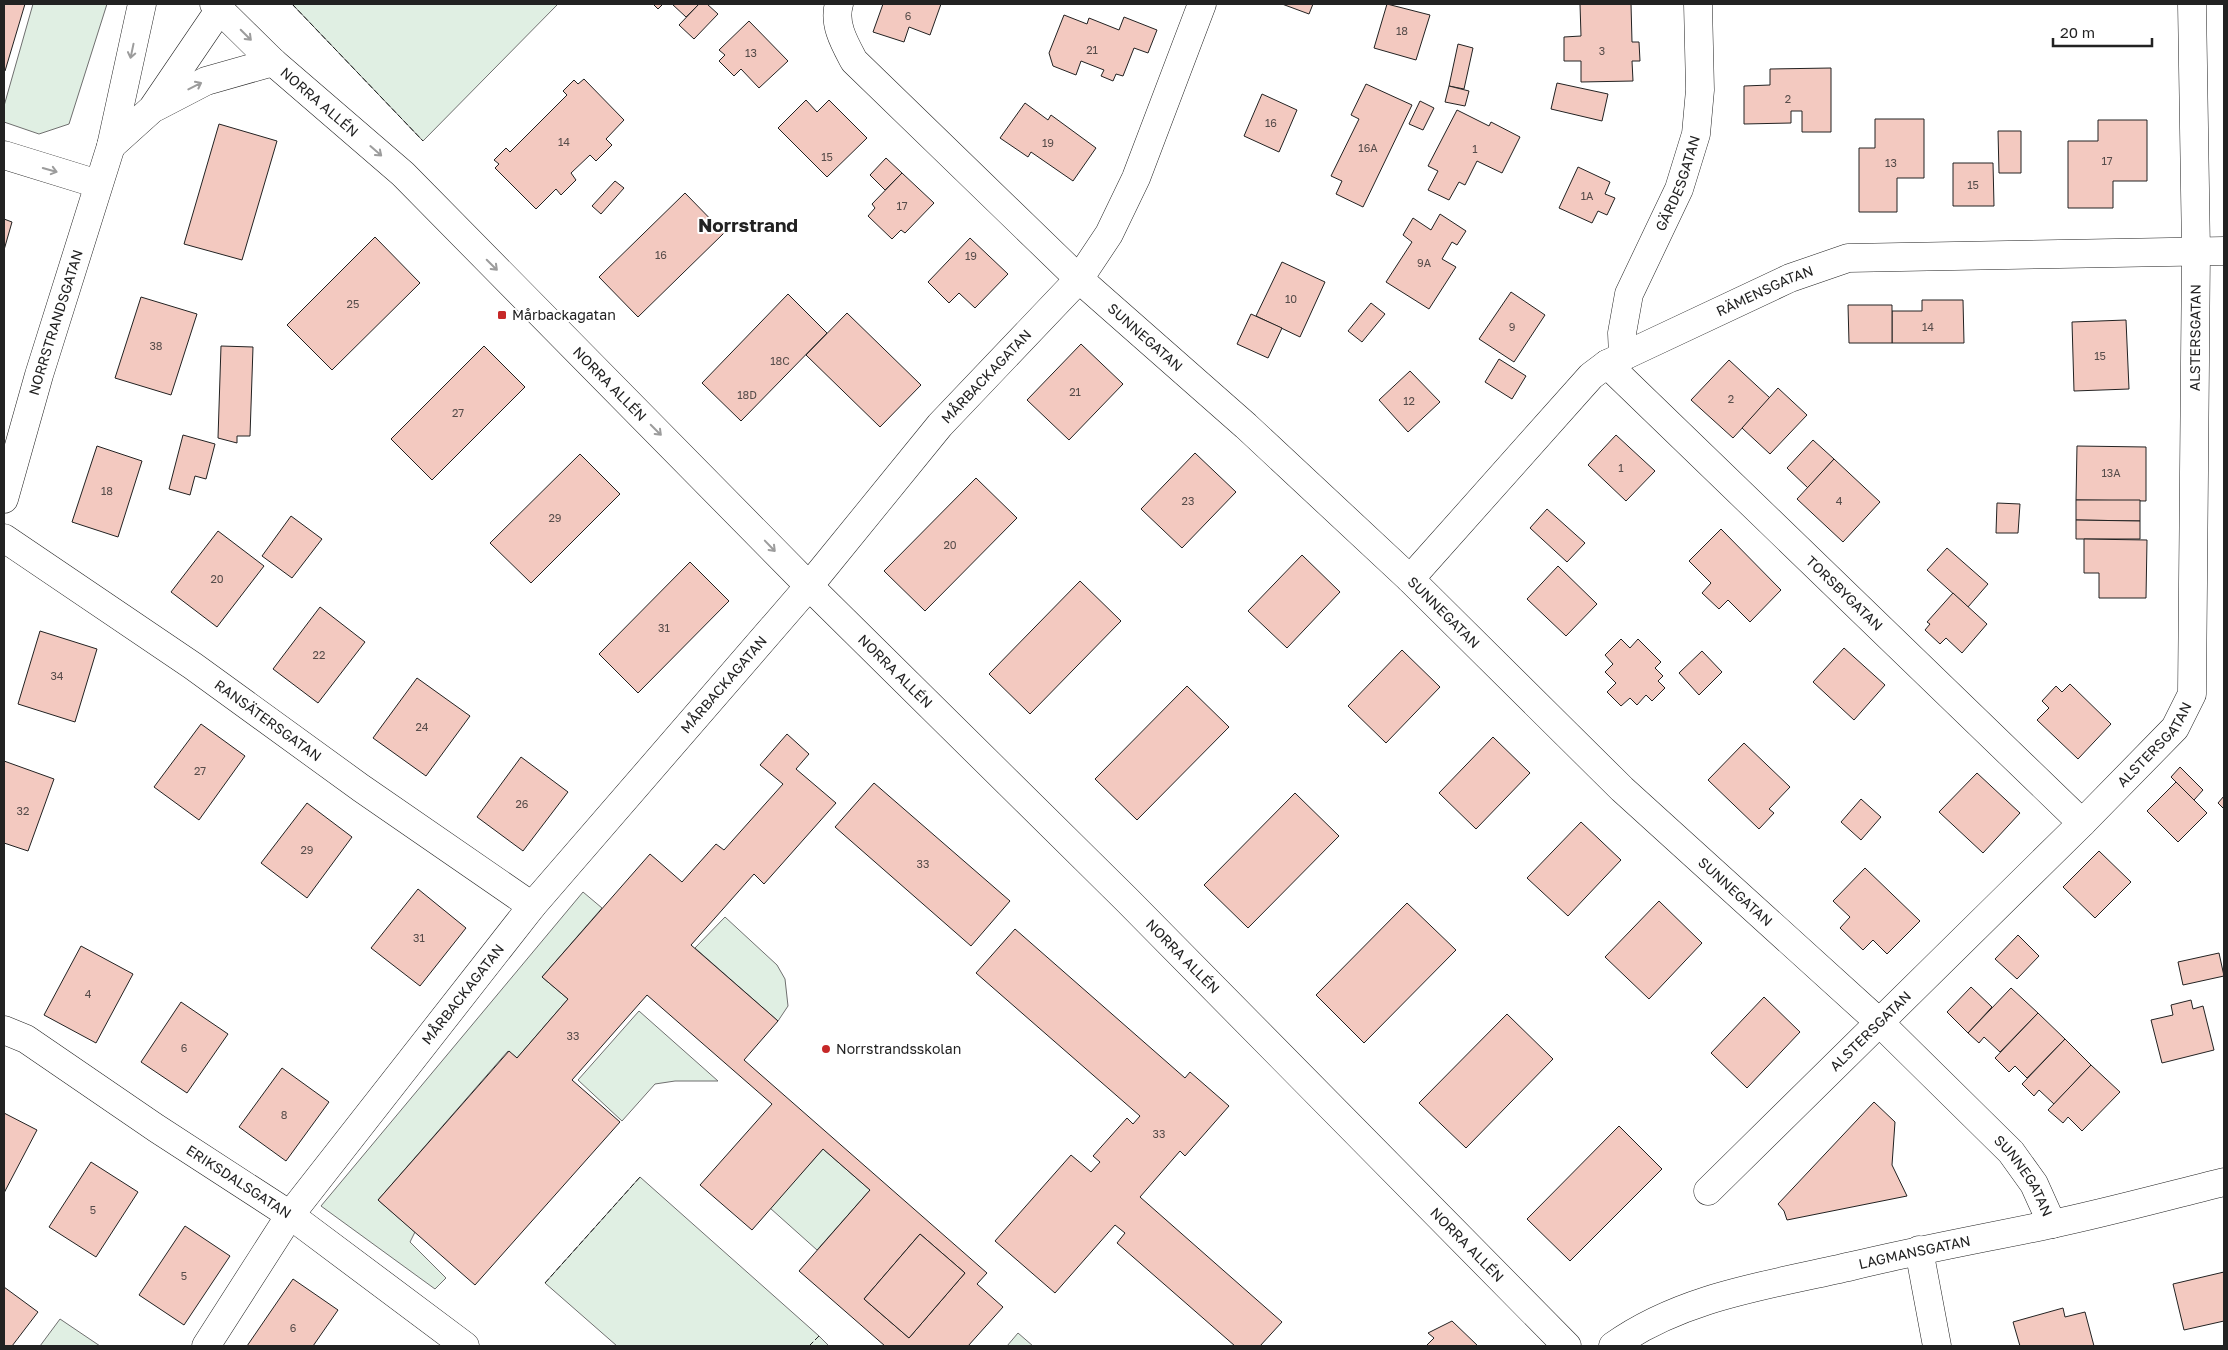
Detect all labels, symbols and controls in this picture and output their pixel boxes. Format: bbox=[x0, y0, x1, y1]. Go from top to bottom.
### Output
house number: 6 bbox=[905, 9, 912, 22]
scale bar bbox=[2053, 15, 2152, 47]
text: 20 m bbox=[2060, 23, 2095, 41]
house number: 18 bbox=[1396, 24, 1408, 37]
one-way arrow bbox=[240, 29, 252, 42]
one-way arrow bbox=[127, 43, 136, 59]
house number: 21 bbox=[1086, 43, 1098, 56]
house number: 3 bbox=[1599, 44, 1605, 57]
house number: 13 bbox=[745, 46, 757, 59]
street label: NORRA ALLÉN bbox=[277, 63, 362, 140]
one-way arrow bbox=[188, 81, 203, 91]
house number: 2 bbox=[1785, 92, 1791, 105]
house number: 16 bbox=[1265, 116, 1277, 129]
street label: GÄRDESGATAN bbox=[1651, 133, 1703, 234]
house number: 14 bbox=[558, 135, 570, 148]
house number: 19 bbox=[1042, 136, 1054, 149]
house number: 16A bbox=[1358, 141, 1378, 154]
house number: 1 bbox=[1472, 142, 1478, 155]
one-way arrow bbox=[370, 145, 383, 157]
house number: 15 bbox=[821, 150, 833, 163]
house number: 17 bbox=[2101, 154, 2113, 167]
house number: 13 bbox=[1885, 156, 1897, 169]
one-way arrow bbox=[42, 166, 58, 176]
house number: 15 bbox=[1967, 178, 1979, 191]
house number: 1A bbox=[1581, 189, 1594, 202]
house number: 17 bbox=[896, 199, 908, 212]
district label: Norrstrand bbox=[698, 213, 798, 236]
street label: NORRSTRANDSGATAN bbox=[25, 247, 86, 397]
house number: 16 bbox=[655, 248, 667, 261]
house number: 19 bbox=[965, 249, 977, 262]
house number: 9A bbox=[1417, 256, 1432, 269]
one-way arrow bbox=[486, 259, 498, 271]
street label: RÄMENSGATAN bbox=[1713, 262, 1815, 319]
street label: ALSTERSGATAN bbox=[2186, 284, 2204, 391]
house number: 10 bbox=[1285, 292, 1297, 305]
house number: 25 bbox=[347, 297, 359, 310]
street label: SUNNEGATAN bbox=[1104, 299, 1187, 374]
place label: Mårbackagatan bbox=[512, 306, 616, 323]
marker: Mårbackagatan bbox=[496, 309, 508, 321]
house number: 9 bbox=[1509, 320, 1515, 333]
house number: 14 bbox=[1922, 320, 1934, 333]
street label: MÅRBACKAGATAN bbox=[937, 326, 1035, 427]
house number: 38 bbox=[149, 339, 163, 352]
street label: NORRA ALLÉN bbox=[570, 343, 650, 424]
house number: 15 bbox=[2094, 349, 2106, 362]
house number: 18C bbox=[770, 354, 790, 367]
house number: 21 bbox=[1069, 385, 1081, 398]
house number: 18D bbox=[737, 388, 757, 401]
house number: 2 bbox=[1728, 392, 1734, 405]
house number: 12 bbox=[1403, 394, 1415, 407]
house number: 27 bbox=[452, 406, 464, 419]
one-way arrow bbox=[649, 424, 662, 436]
house number: 1 bbox=[1618, 461, 1624, 474]
house number: 13A bbox=[2101, 466, 2121, 479]
house number: 18 bbox=[101, 484, 113, 497]
house number: 23 bbox=[1182, 494, 1194, 507]
house number: 4 bbox=[1836, 494, 1843, 507]
house number: 29 bbox=[548, 511, 562, 524]
house number: 20 bbox=[943, 538, 957, 551]
one-way arrow bbox=[763, 540, 776, 552]
street label: TORSBYGATAN bbox=[1803, 552, 1887, 634]
house number: 20 bbox=[210, 572, 224, 585]
street label: SUNNEGATAN bbox=[1405, 573, 1484, 651]
house number: 31 bbox=[658, 621, 670, 634]
street label: NORRA ALLÉN bbox=[855, 631, 936, 711]
street label: MÅRBACKAGATAN bbox=[677, 632, 770, 736]
house number: 22 bbox=[313, 648, 325, 661]
house number: 34 bbox=[50, 669, 64, 682]
street label: RANSÄTERSGATAN bbox=[212, 676, 325, 765]
street label: ALSTERSGATAN bbox=[2113, 699, 2195, 790]
house number: 24 bbox=[415, 720, 429, 733]
house number: 27 bbox=[194, 764, 206, 777]
house number: 26 bbox=[515, 797, 529, 810]
house number: 32 bbox=[17, 804, 29, 817]
house number: 29 bbox=[300, 843, 314, 856]
street label: SUNNEGATAN bbox=[1695, 853, 1776, 929]
house number: 33 bbox=[917, 857, 929, 870]
street label: NORRA ALLÉN bbox=[1143, 915, 1223, 997]
house number: 31 bbox=[413, 931, 425, 944]
street label: MÅRBACKAGATAN bbox=[418, 940, 507, 1048]
house number: 4 bbox=[85, 987, 92, 1000]
street label: ALSTERSGATAN bbox=[1826, 987, 1914, 1074]
house number: 33 bbox=[567, 1029, 579, 1042]
place label: Norrstrandsskolan bbox=[836, 1040, 961, 1057]
house number: 6 bbox=[181, 1041, 188, 1054]
marker: Norrstrandsskolan bbox=[820, 1043, 832, 1055]
house number: 8 bbox=[281, 1108, 288, 1121]
house number: 33 bbox=[1153, 1127, 1165, 1140]
street label: SUNNEGATAN bbox=[1991, 1131, 2056, 1219]
street label: ERIKSDALSGATAN bbox=[183, 1141, 295, 1222]
house number: 5 bbox=[90, 1203, 96, 1216]
street label: NORRA ALLÉN bbox=[1427, 1204, 1508, 1285]
street label: LAGMANSGATAN bbox=[1857, 1232, 1972, 1272]
house number: 5 bbox=[181, 1269, 187, 1282]
house number: 6 bbox=[290, 1321, 297, 1334]

